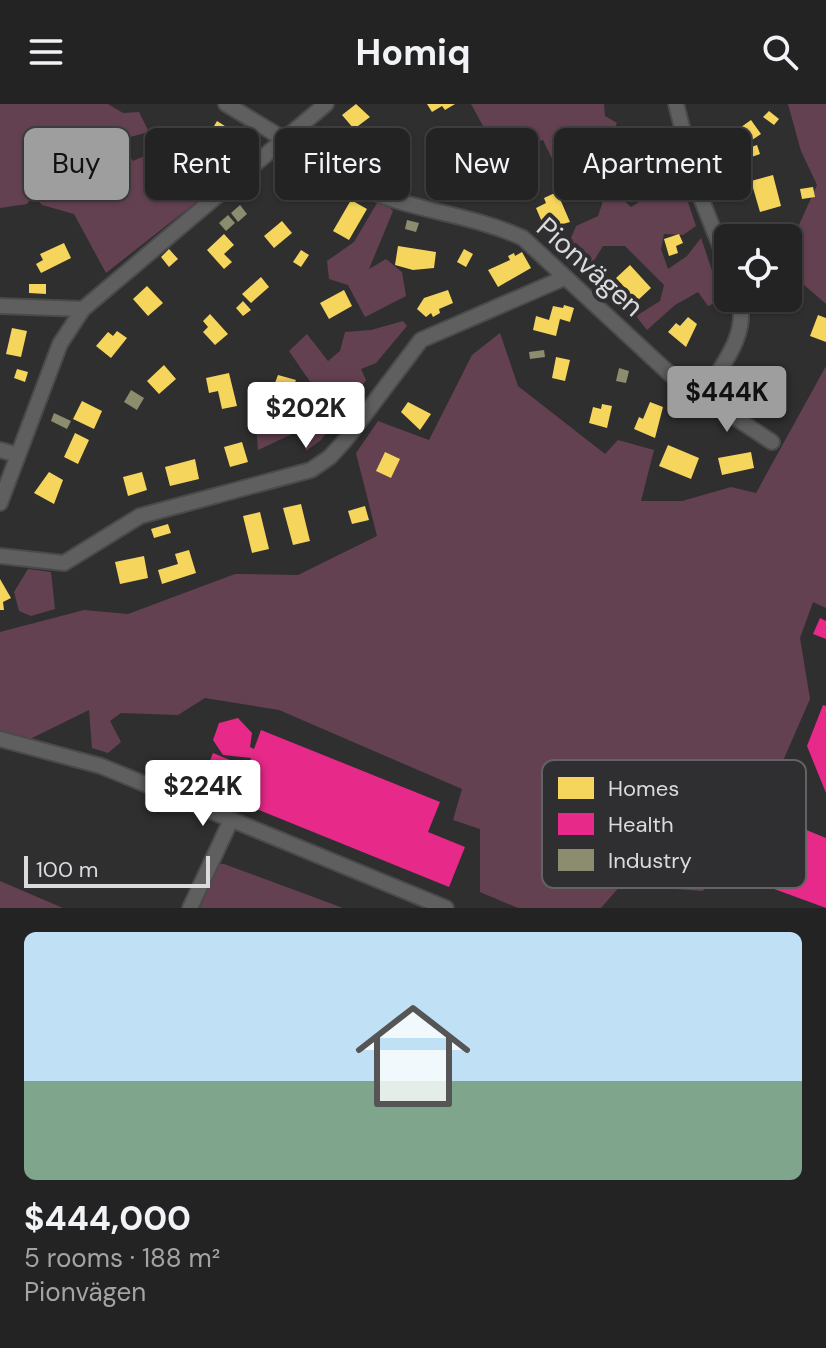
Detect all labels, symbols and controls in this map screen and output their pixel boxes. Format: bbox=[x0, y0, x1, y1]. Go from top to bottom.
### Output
text: Homiq bbox=[356, 29, 470, 76]
icon: menu bbox=[24, 30, 68, 74]
icon: search bbox=[758, 30, 802, 74]
chip: Buy bbox=[24, 128, 129, 200]
chip: Rent bbox=[145, 128, 259, 200]
chip: Filters bbox=[275, 128, 410, 200]
chip: New bbox=[426, 128, 538, 200]
chip: Apartment bbox=[554, 128, 751, 200]
street label: Pionvägen bbox=[529, 209, 651, 325]
map controls bbox=[714, 224, 802, 312]
button: locate bbox=[714, 224, 802, 312]
pin: $444K bbox=[671, 366, 783, 434]
text: $444K bbox=[685, 375, 769, 409]
pin: $202K bbox=[250, 382, 362, 450]
text: $202K bbox=[266, 391, 346, 425]
pin: $224K bbox=[147, 760, 259, 828]
legend bbox=[542, 760, 806, 888]
text: $224K bbox=[163, 769, 243, 803]
text: Homes bbox=[608, 774, 679, 803]
text: Health bbox=[608, 810, 674, 839]
text: Industry bbox=[608, 846, 692, 875]
scale bar bbox=[24, 852, 210, 888]
text: 100 m bbox=[36, 855, 98, 884]
icon: home bbox=[341, 984, 485, 1128]
text: $444,000 bbox=[24, 1196, 191, 1241]
text: 5 rooms · 188 m² bbox=[24, 1241, 220, 1275]
text: Pionvägen bbox=[24, 1275, 146, 1309]

